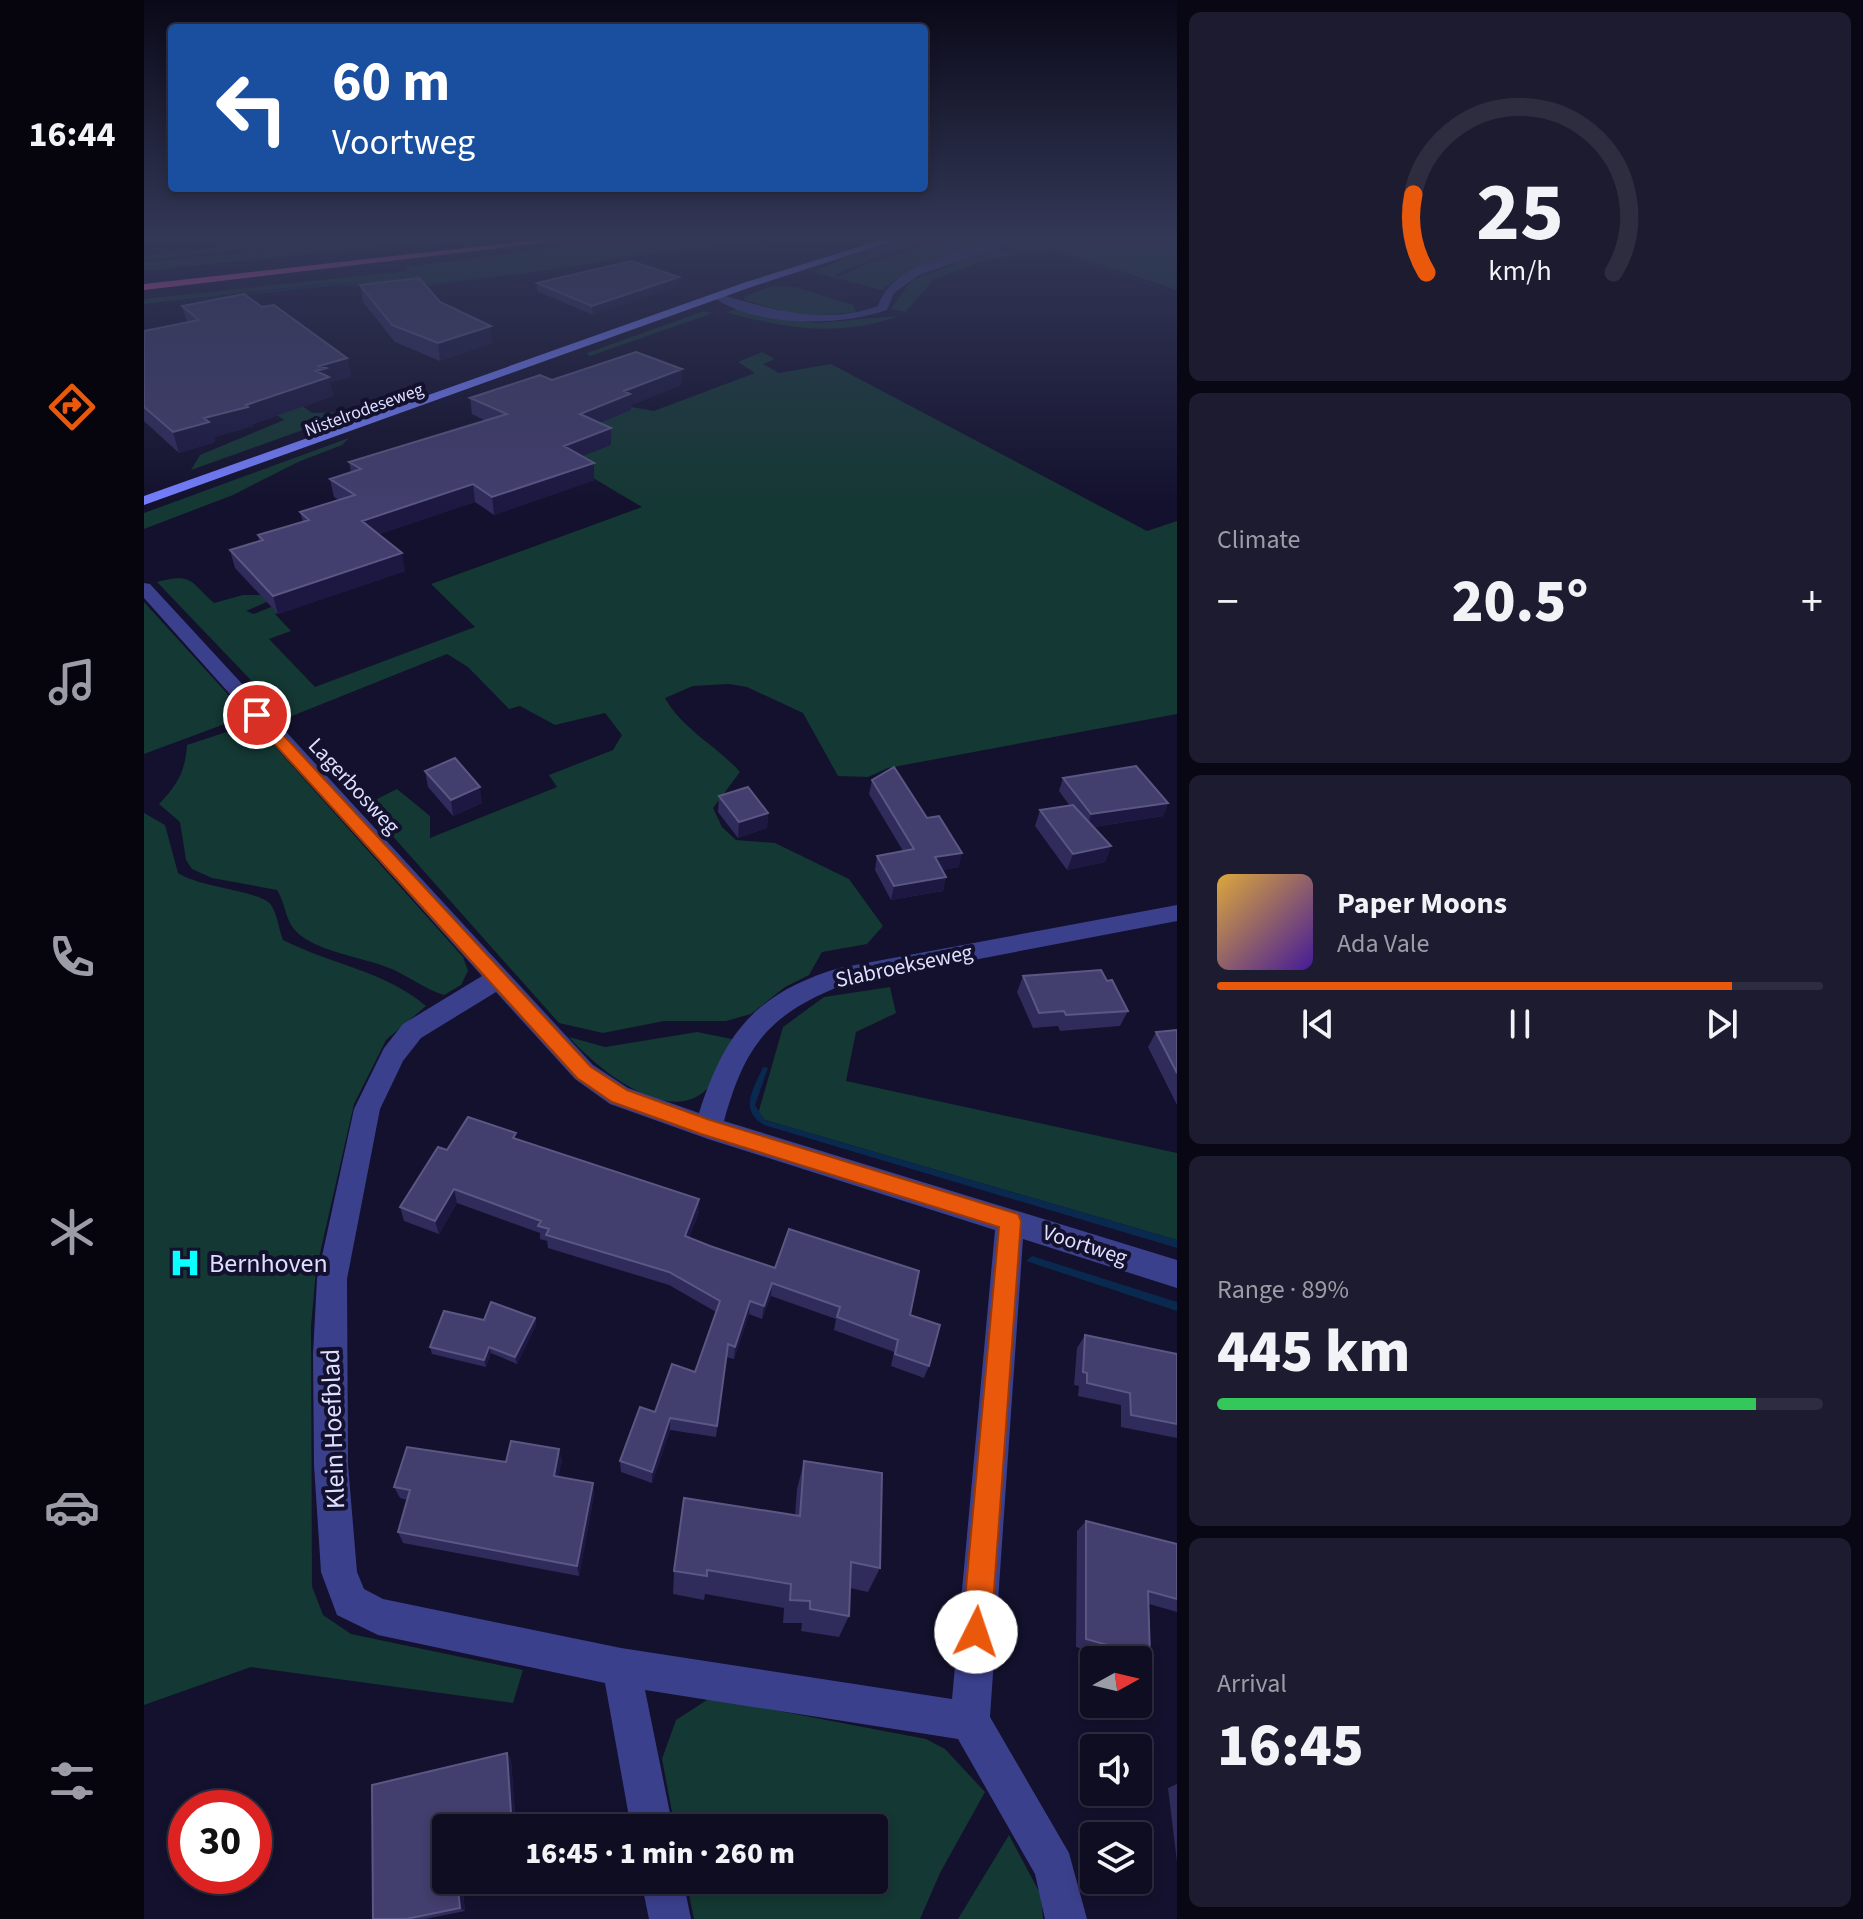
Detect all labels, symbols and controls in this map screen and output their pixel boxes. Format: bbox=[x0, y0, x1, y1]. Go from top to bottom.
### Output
text: 60 m bbox=[332, 43, 450, 122]
icon: left bbox=[200, 56, 304, 160]
text: 16:44 bbox=[29, 109, 115, 160]
text: Voortweg bbox=[332, 117, 475, 168]
text: 25 bbox=[1476, 153, 1564, 271]
text: km/h bbox=[1488, 251, 1552, 291]
street label: Nistelrodeseweg bbox=[301, 377, 427, 443]
icon: directions bbox=[44, 379, 100, 435]
text: Climate bbox=[1217, 521, 1301, 558]
text: 20.5° bbox=[1452, 560, 1588, 645]
text: − bbox=[1217, 571, 1239, 634]
text: + bbox=[1801, 571, 1823, 634]
icon: music bbox=[44, 654, 100, 710]
pin bbox=[223, 681, 291, 749]
icon: arrive bbox=[235, 693, 279, 737]
street label: Lagerbosweg bbox=[301, 731, 407, 841]
text: Paper Moons bbox=[1337, 882, 1507, 925]
text: Ada Vale bbox=[1337, 925, 1429, 962]
icon: phone bbox=[44, 929, 100, 985]
street label: Slabroekseweg bbox=[832, 936, 976, 996]
icon: previous bbox=[1296, 1002, 1340, 1046]
icon: pause bbox=[1498, 1002, 1542, 1046]
icon: next bbox=[1700, 1002, 1744, 1046]
icon: climate bbox=[44, 1204, 100, 1260]
street label: Voortweg bbox=[1038, 1216, 1132, 1274]
place label: Bernhoven bbox=[209, 1245, 328, 1282]
hospital icon: Bernhoven bbox=[168, 1246, 202, 1280]
text: Range · 89% bbox=[1217, 1271, 1349, 1308]
text: 445 km bbox=[1217, 1310, 1410, 1395]
street label: Klein Hoefblad bbox=[312, 1348, 354, 1510]
icon: car bbox=[44, 1479, 100, 1535]
position arrow bbox=[934, 1590, 1018, 1674]
north arrow bbox=[1080, 1646, 1152, 1718]
map controls bbox=[1080, 1646, 1152, 1894]
text: Arrival bbox=[1217, 1665, 1287, 1702]
text: 16:45 bbox=[1217, 1704, 1364, 1789]
button: sound bbox=[1080, 1734, 1152, 1806]
icon: filters bbox=[44, 1753, 100, 1809]
speed limit sign: 30 bbox=[168, 1790, 272, 1894]
button: layers bbox=[1080, 1822, 1152, 1894]
text: 16:45 · 1 min · 260 m bbox=[525, 1832, 795, 1875]

